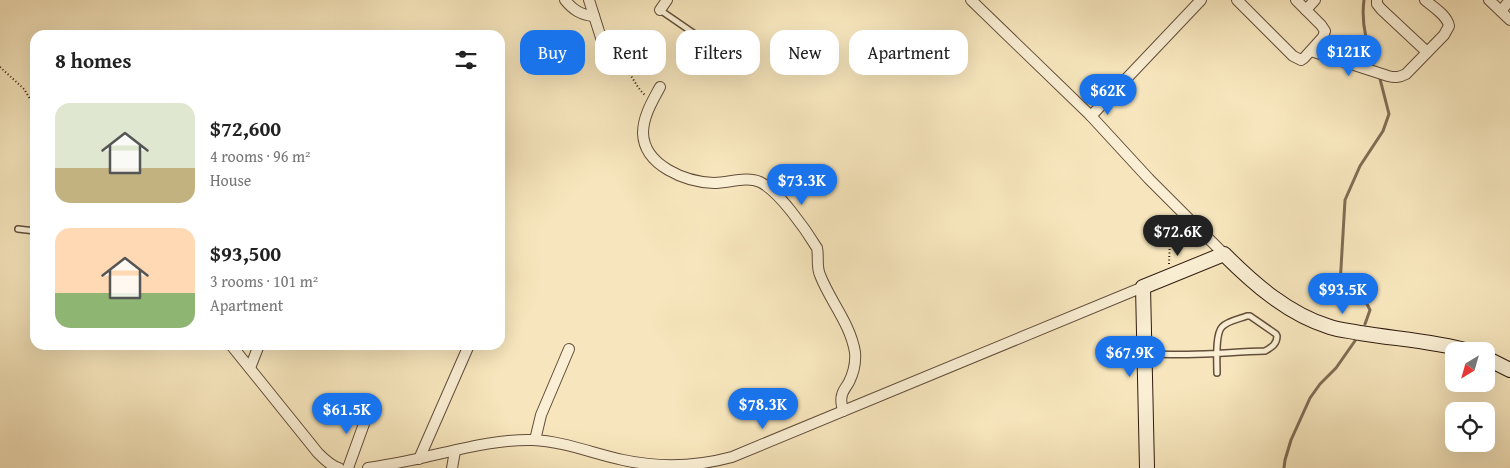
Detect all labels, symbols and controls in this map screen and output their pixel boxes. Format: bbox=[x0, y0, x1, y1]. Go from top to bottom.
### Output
chip: Buy bbox=[520, 30, 585, 75]
chip: Rent bbox=[595, 30, 666, 75]
chip: Filters bbox=[676, 30, 760, 75]
chip: New bbox=[770, 30, 839, 75]
chip: Apartment bbox=[849, 30, 968, 75]
pin: $121K bbox=[1314, 34, 1384, 77]
text: $121K bbox=[1327, 39, 1371, 63]
text: 8 homes bbox=[55, 45, 131, 76]
icon: filters bbox=[452, 46, 480, 74]
pin: $62K bbox=[1078, 74, 1138, 116]
text: $62K bbox=[1091, 78, 1125, 102]
text: $72,600 bbox=[210, 113, 281, 144]
icon: home bbox=[95, 123, 155, 183]
text: 4 rooms · 96 m² bbox=[210, 144, 310, 168]
pin: $73.3K bbox=[761, 164, 843, 206]
text: House bbox=[210, 168, 251, 192]
text: $73.3K bbox=[778, 168, 826, 192]
pin: $72.6K bbox=[1137, 214, 1219, 257]
text: $72.6K bbox=[1154, 219, 1202, 243]
text: $93,500 bbox=[210, 238, 281, 269]
icon: home bbox=[95, 248, 155, 308]
text: 3 rooms · 101 m² bbox=[210, 269, 318, 293]
pin: $93.5K bbox=[1302, 272, 1384, 315]
text: $93.5K bbox=[1319, 277, 1367, 301]
text: Apartment bbox=[210, 293, 283, 317]
pin: $67.9K bbox=[1089, 336, 1171, 378]
text: $67.9K bbox=[1106, 340, 1154, 364]
north arrow bbox=[1445, 342, 1495, 392]
map controls bbox=[1445, 342, 1495, 452]
pin: $78.3K bbox=[722, 388, 804, 430]
pin: $61.5K bbox=[306, 392, 388, 435]
text: $78.3K bbox=[739, 392, 787, 416]
text: $61.5K bbox=[323, 397, 371, 421]
button: locate bbox=[1445, 402, 1495, 452]

